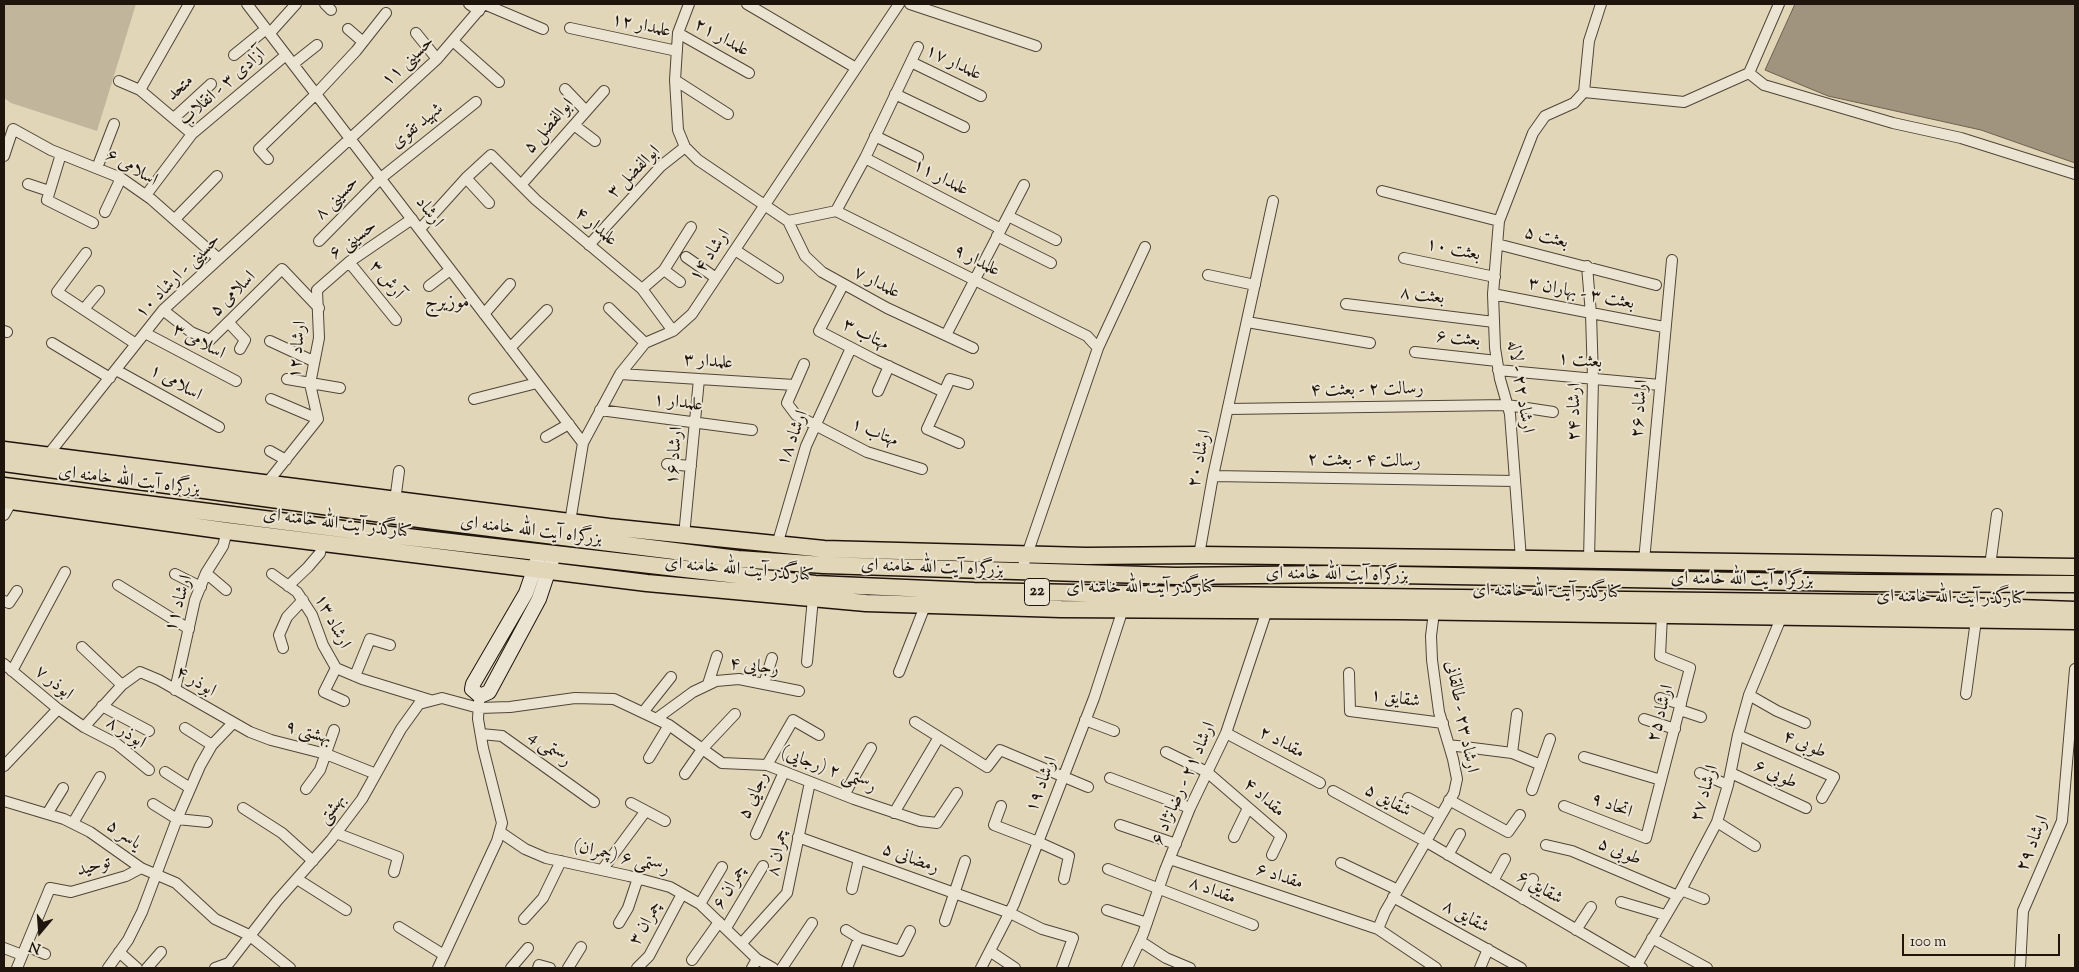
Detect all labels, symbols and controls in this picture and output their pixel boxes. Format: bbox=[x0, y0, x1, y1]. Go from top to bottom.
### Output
street label: علمدار ۱۲ bbox=[609, 10, 673, 44]
street label: علمدار ۲۱ bbox=[690, 15, 752, 63]
street label: حسینی ۱۱ bbox=[378, 32, 440, 92]
street label: علمدار ۱۷ bbox=[921, 41, 985, 87]
street label: آزادی ۳ - انقلاب bbox=[175, 44, 271, 132]
street label: متحد bbox=[163, 71, 199, 107]
street label: ابوالفضل ۵ bbox=[520, 95, 580, 159]
street label: شهید تقوی bbox=[387, 99, 449, 155]
street label: ابوالفضل ۳ bbox=[604, 142, 666, 204]
street label: اسلامی ۶ bbox=[101, 146, 161, 192]
street label: علمدار ۱۱ bbox=[908, 156, 972, 202]
street label: حسینی ۸ bbox=[311, 172, 365, 226]
street label: ارشاد bbox=[409, 193, 447, 233]
street label: علمدار ۴ bbox=[569, 204, 621, 252]
street label: حسینی ۶ bbox=[326, 216, 382, 266]
street label: بعثت ۵ bbox=[1522, 223, 1570, 255]
street label: ارشاد ۱۴ bbox=[686, 226, 736, 286]
street label: حسینی - ارشاد ۱۰ bbox=[132, 230, 226, 324]
street label: بعثت ۱۰ bbox=[1424, 235, 1482, 267]
street label: علمدار ۹ bbox=[949, 241, 1003, 283]
street label: آرش ۳ bbox=[363, 257, 407, 305]
street label: علمدار ۷ bbox=[849, 263, 903, 305]
street label: اسلامی ۵ bbox=[206, 267, 262, 323]
street label: بعثت ۳ - بهاران ۳ bbox=[1526, 274, 1636, 316]
street label: بعثت ۸ bbox=[1399, 284, 1445, 310]
district label: موزیرج bbox=[425, 293, 469, 315]
street label: مهتاب ۳ bbox=[838, 315, 892, 357]
street label: اسلامی ۳ bbox=[168, 320, 228, 366]
street label: ارشاد ۱۲ bbox=[285, 320, 313, 380]
street label: بعثت ۶ bbox=[1435, 327, 1481, 353]
street label: ارشاد ۲۲ - لاله bbox=[1501, 339, 1537, 435]
street label: بعثت ۱ bbox=[1557, 349, 1603, 375]
street label: علمدار ۳ bbox=[683, 351, 733, 375]
street label: اسلامی ۱ bbox=[145, 361, 205, 407]
street label: رسالت ۲ - بعثت ۴ bbox=[1310, 379, 1424, 403]
street label: ارشاد ۲۶ bbox=[1628, 379, 1654, 439]
street label: ارشاد ۲۴ bbox=[1565, 383, 1587, 441]
street label: علمدار ۱ bbox=[652, 390, 704, 418]
street label: ارشاد ۱۸ bbox=[773, 408, 815, 470]
street label: مهتاب ۱ bbox=[847, 415, 901, 453]
street label: ارشاد ۱۶ bbox=[663, 426, 689, 486]
street label: ارشاد ۲۰ bbox=[1184, 428, 1218, 490]
street label: رسالت ۴ - بعثت ۲ bbox=[1307, 450, 1421, 474]
street label: بزرگراه آیت الله خامنه ای bbox=[57, 463, 201, 501]
street label: کنارگذر آیت الله خامنه ای bbox=[262, 505, 412, 545]
street label: بزرگراه آیت الله خامنه ای bbox=[459, 513, 603, 551]
street label: کنارگذر آیت الله خامنه ای bbox=[664, 554, 814, 588]
street label: بزرگراه آیت الله خامنه ای bbox=[860, 556, 1004, 582]
street label: بزرگراه آیت الله خامنه ای bbox=[1265, 564, 1409, 588]
street label: بزرگراه آیت الله خامنه ای bbox=[1670, 569, 1814, 593]
street label: ارشاد ۱۱ bbox=[161, 573, 199, 635]
road number: 22 bbox=[1024, 578, 1050, 606]
street label: کنارگذر آیت الله خامنه ای bbox=[1066, 578, 1216, 600]
street label: کنارگذر آیت الله خامنه ای bbox=[1472, 581, 1622, 605]
street label: کنارگذر آیت الله خامنه ای bbox=[1876, 587, 2026, 611]
street label: ارشاد ۱۳ bbox=[308, 591, 354, 653]
street label: رجایی ۴ bbox=[728, 654, 780, 682]
street label: ارشاد ۲۳ - طالقانی bbox=[1439, 659, 1481, 775]
street label: ابوذر ۷ bbox=[29, 662, 77, 706]
street label: ابوذر ۴ bbox=[171, 663, 219, 703]
street label: ارشاد ۲۵ bbox=[1644, 683, 1680, 745]
street label: شقایق ۱ bbox=[1369, 686, 1421, 714]
street label: ابوذر ۸ bbox=[101, 713, 149, 755]
street label: بهشتی ۹ bbox=[282, 717, 334, 751]
street label: ارشاد ۲۱ - رضانژاد ۶ bbox=[1148, 719, 1222, 849]
street label: مقداد ۲ bbox=[1254, 723, 1308, 765]
street label: رستمی 4 bbox=[523, 727, 575, 773]
street label: طوبی ۴ bbox=[1779, 727, 1829, 765]
street label: رستمی ۲ (رجایی) bbox=[777, 743, 879, 799]
street label: ارشاد ۱۹ bbox=[1022, 754, 1064, 816]
street label: طوبی ۶ bbox=[1750, 757, 1800, 795]
street label: ارشاد ۲۷ bbox=[1687, 763, 1725, 825]
street label: رجایی ۵ bbox=[735, 769, 775, 823]
street label: مقداد ۴ bbox=[1238, 775, 1288, 823]
street label: شقایق ۵ bbox=[1360, 780, 1414, 824]
street label: اتحاد ۹ bbox=[1588, 789, 1634, 825]
street label: بهشتی bbox=[314, 790, 352, 830]
street label: ارشاد ۲۹ bbox=[2013, 813, 2055, 875]
street label: یاسر ۵ bbox=[101, 816, 145, 856]
street label: چمران ۸ bbox=[764, 827, 794, 879]
street label: طوبی ۵ bbox=[1594, 834, 1644, 872]
street label: رستمی ۶ (چمران) bbox=[571, 837, 671, 881]
street label: رمضانی ۵ bbox=[879, 840, 941, 880]
street label: توحید bbox=[75, 853, 113, 883]
street label: مقداد ۶ bbox=[1253, 860, 1305, 896]
street label: چمران ۶ bbox=[709, 862, 753, 914]
street label: شقایق ۶ bbox=[1512, 867, 1566, 911]
street label: مقداد ۸ bbox=[1185, 873, 1239, 911]
street label: شقایق ۸ bbox=[1438, 896, 1492, 940]
street label: چمران ۳ bbox=[626, 898, 668, 950]
north arrow bbox=[15, 907, 65, 957]
scale bar bbox=[1904, 924, 2062, 956]
text: 100 m bbox=[1910, 932, 1946, 953]
text: N bbox=[27, 935, 44, 958]

